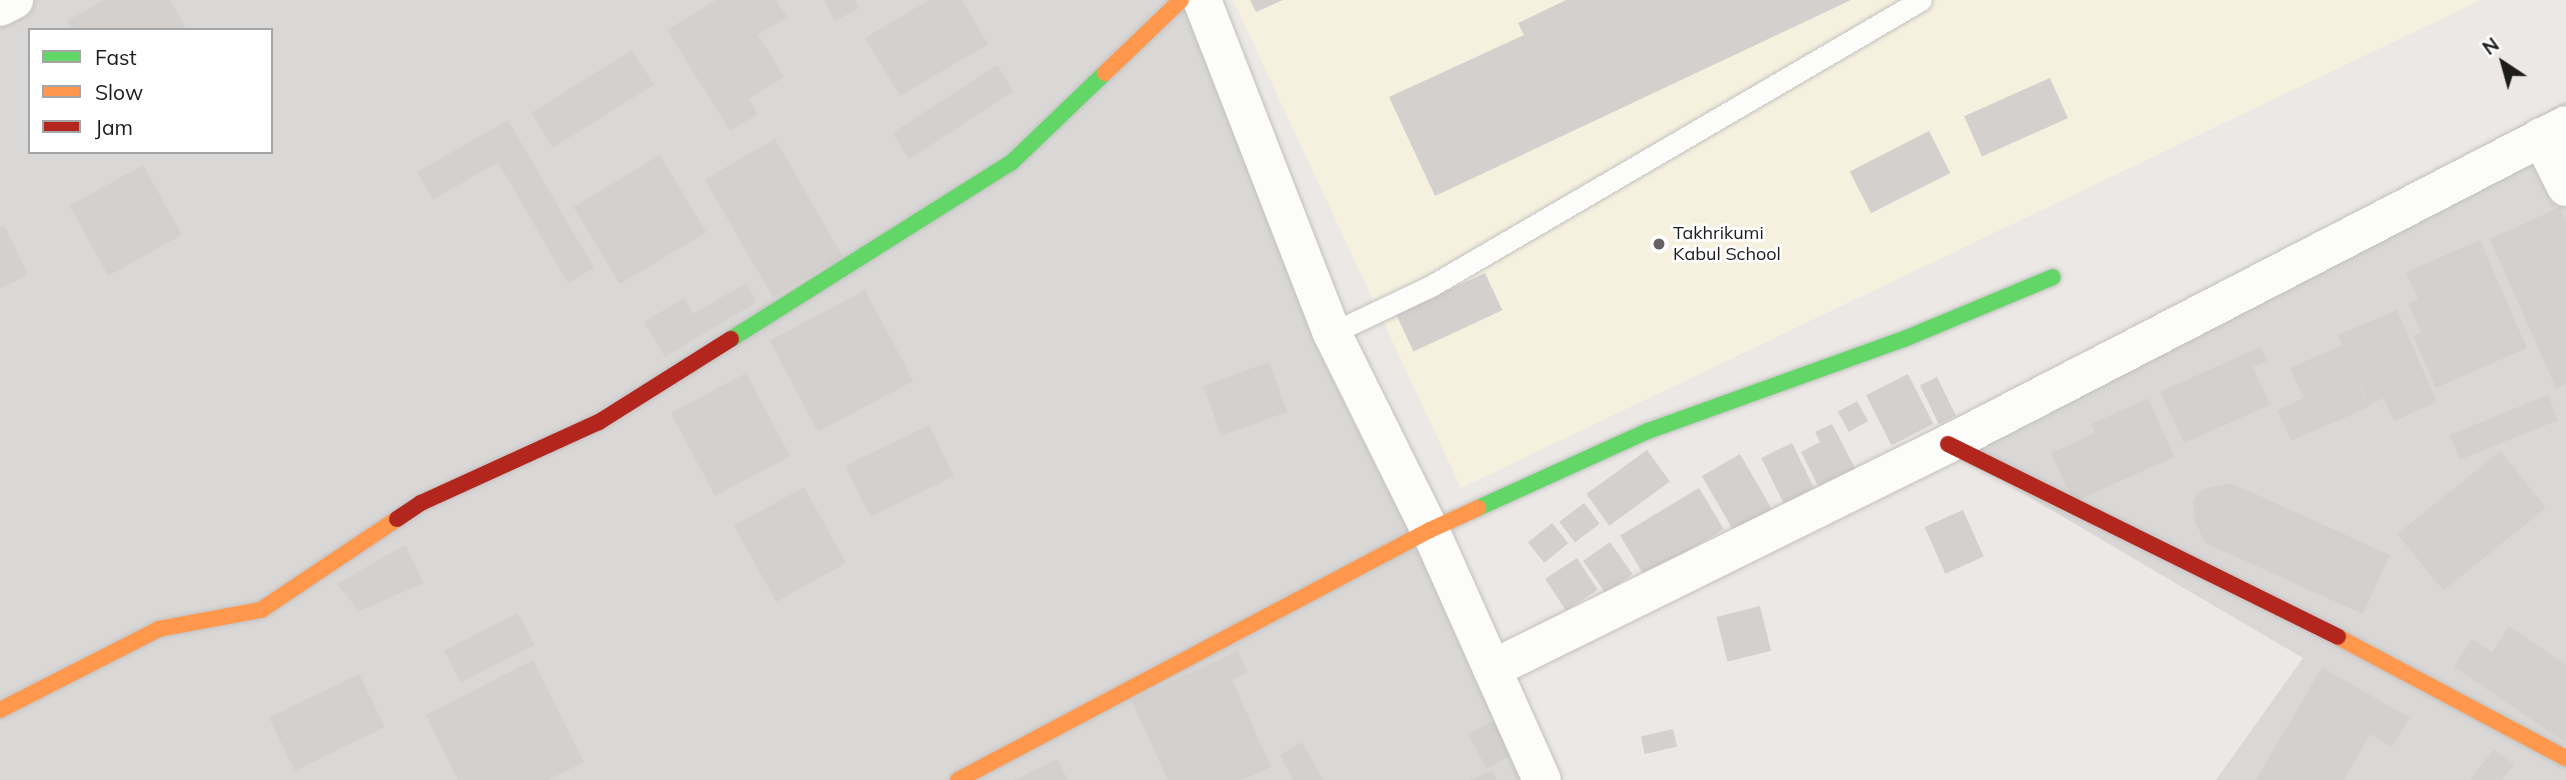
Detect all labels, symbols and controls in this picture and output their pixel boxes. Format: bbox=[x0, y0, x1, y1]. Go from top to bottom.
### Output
legend bbox=[28, 28, 273, 154]
north arrow bbox=[2468, 28, 2538, 98]
text: N bbox=[2478, 32, 2504, 60]
text: Fast bbox=[95, 44, 137, 70]
text: Slow bbox=[95, 79, 143, 105]
text: Jam bbox=[95, 114, 133, 140]
place label: Takhrikumi Kabul School bbox=[1673, 223, 1781, 266]
marker: Takhrikumi Kabul School bbox=[1651, 236, 1667, 252]

